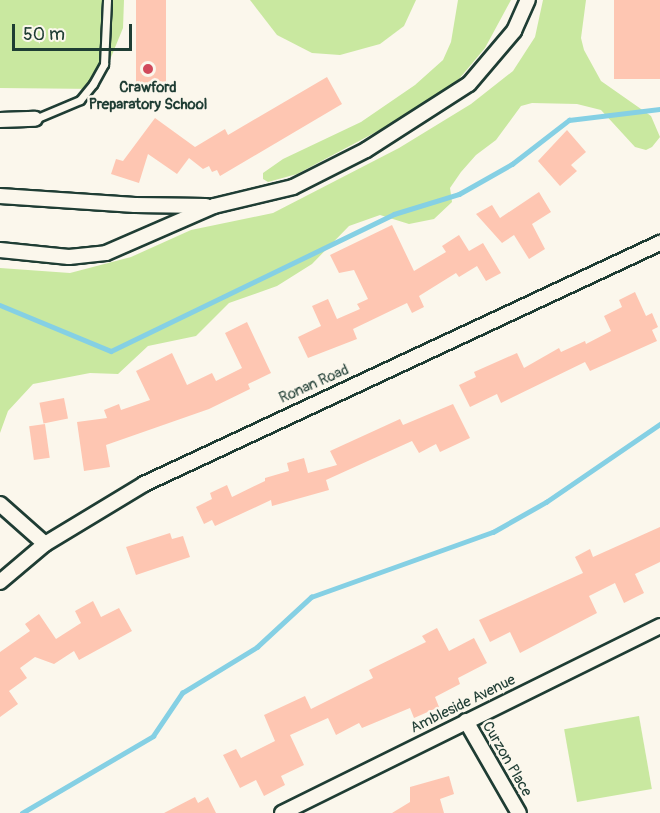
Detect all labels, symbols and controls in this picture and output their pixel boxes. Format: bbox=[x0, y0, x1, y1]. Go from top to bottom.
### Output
scale bar bbox=[15, 12, 135, 50]
text: 50 m bbox=[23, 23, 65, 46]
marker: Crawford Preparatory School bbox=[141, 62, 155, 76]
place label: Crawford Preparatory School bbox=[89, 78, 207, 113]
street label: Ronan Road bbox=[276, 361, 352, 407]
street label: Ambleside Avenue bbox=[407, 671, 519, 737]
street label: Curzon Place bbox=[478, 718, 536, 800]

